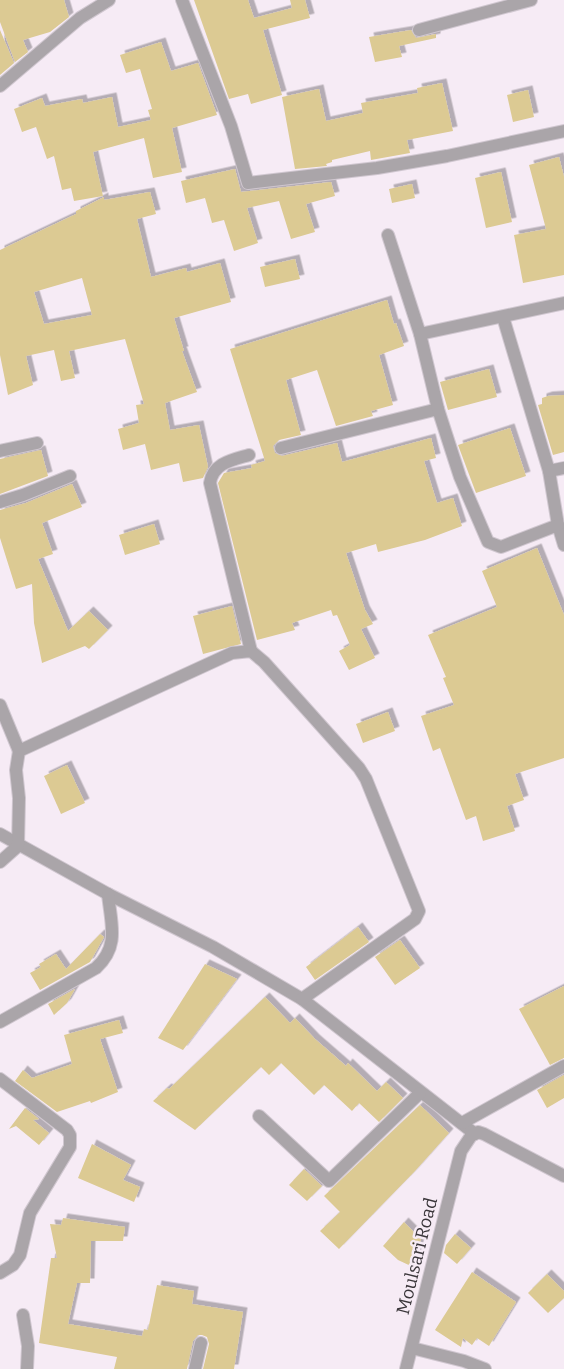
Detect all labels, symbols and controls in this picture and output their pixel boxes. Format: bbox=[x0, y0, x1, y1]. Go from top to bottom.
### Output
street label: Moulsari Road bbox=[392, 1195, 442, 1317]

